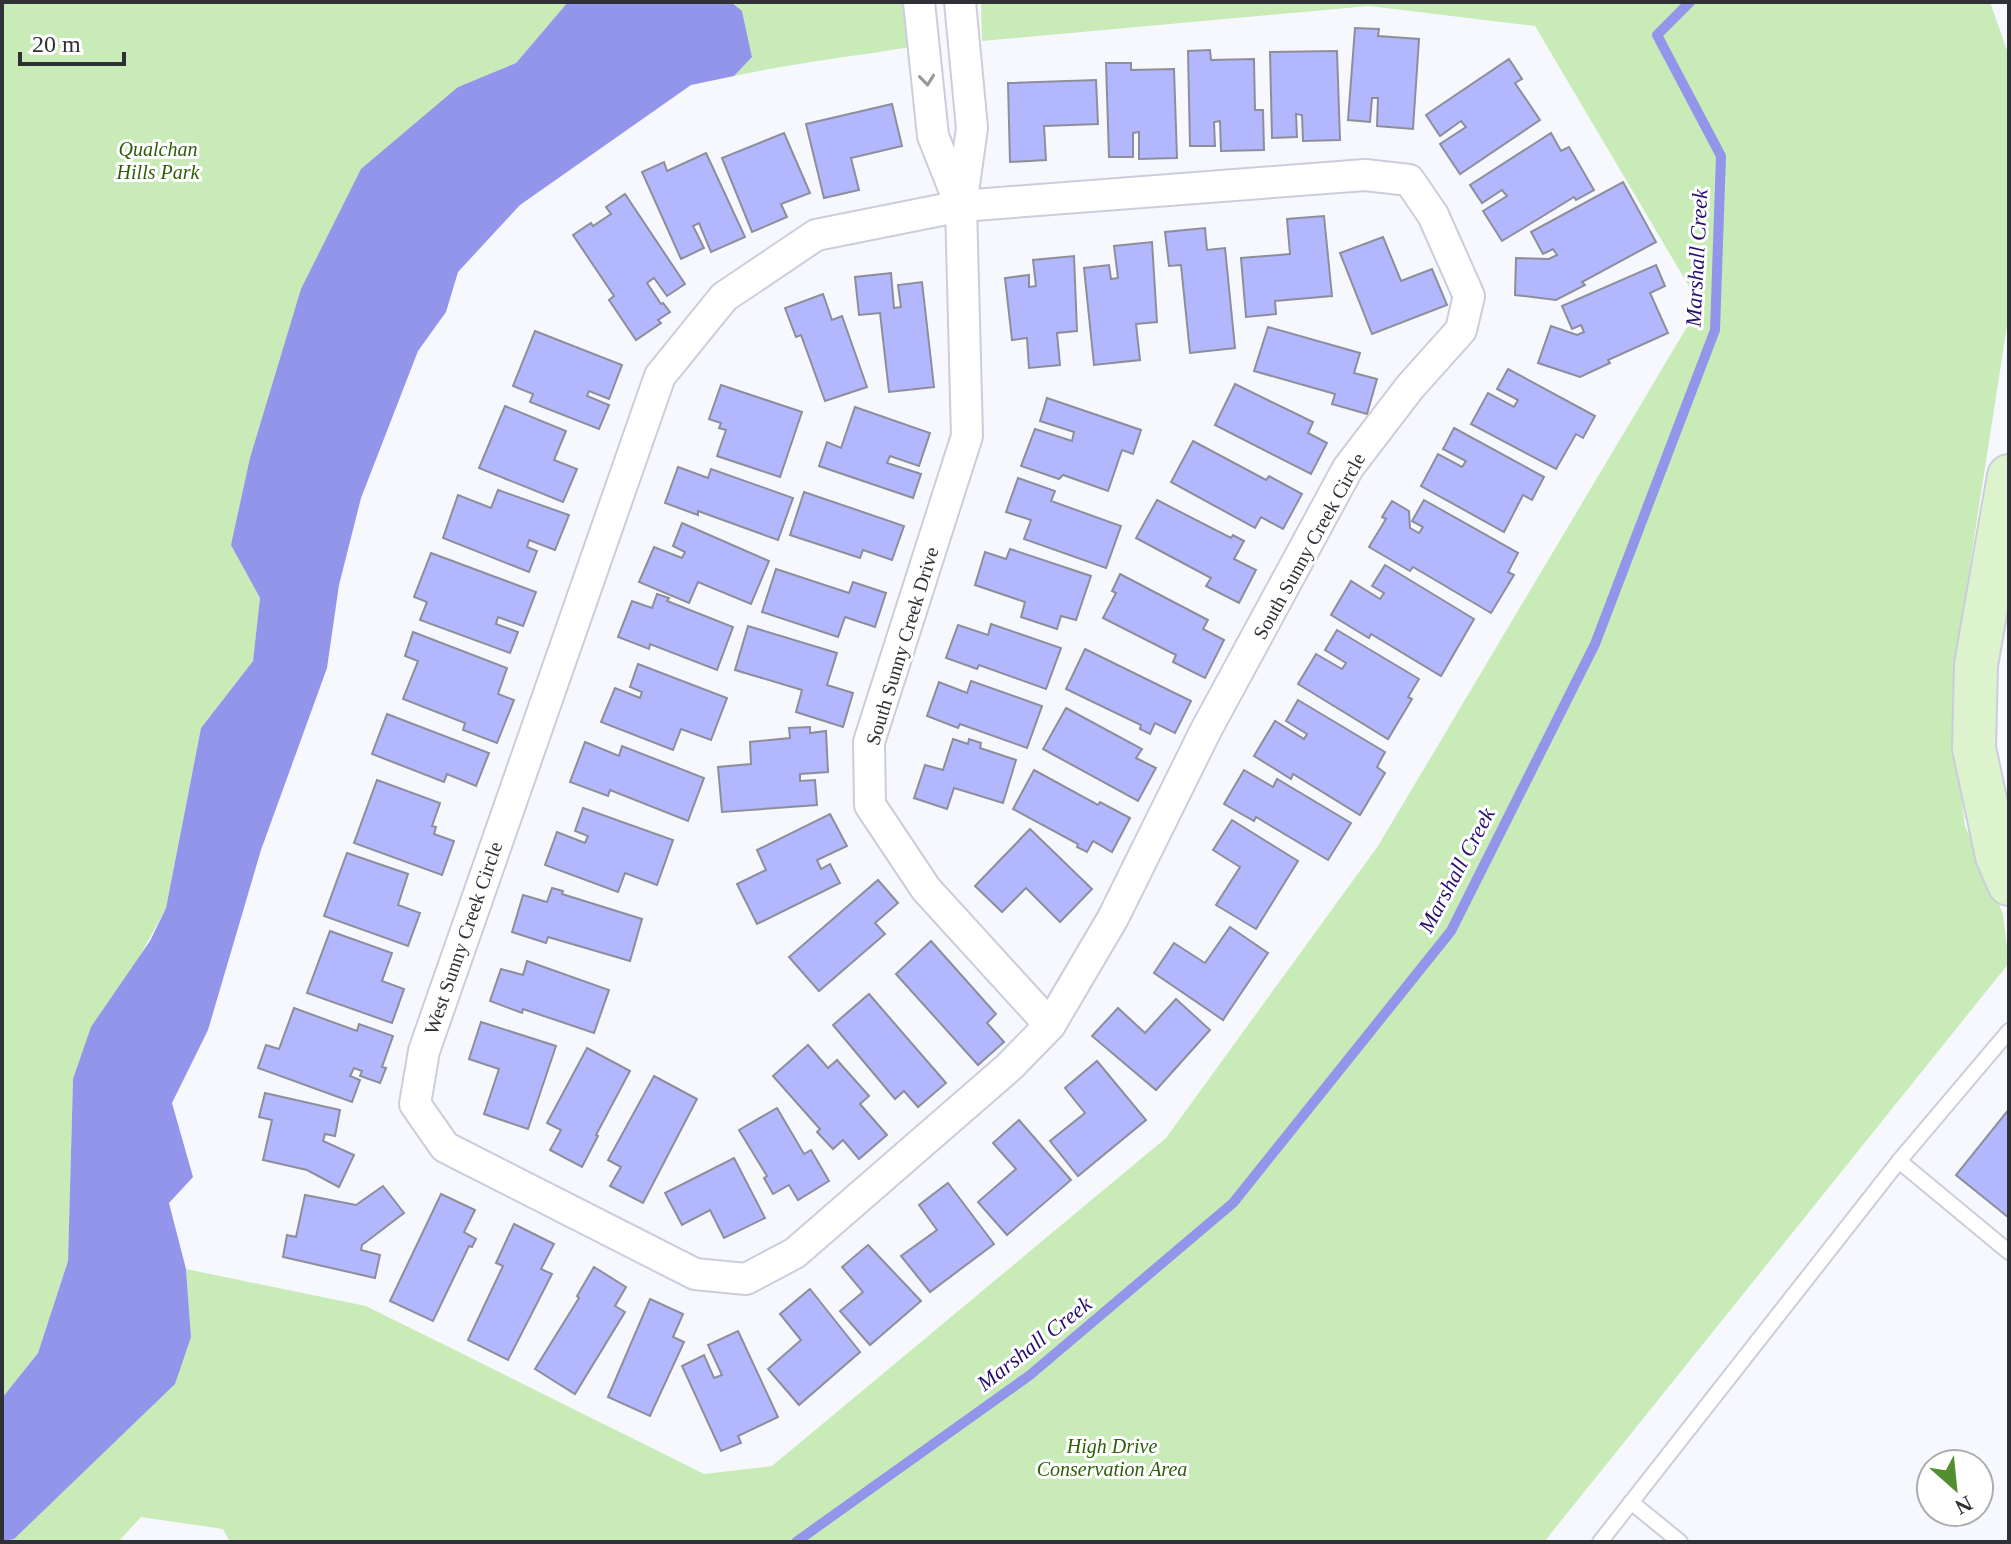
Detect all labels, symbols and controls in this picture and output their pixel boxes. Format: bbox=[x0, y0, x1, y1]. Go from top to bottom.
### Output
scale bar bbox=[20, 16, 124, 66]
text: 20 m bbox=[32, 31, 81, 57]
one-way arrow bbox=[919, 73, 936, 86]
park label: Qualchan Hills Park bbox=[116, 138, 201, 183]
water label: Marshall Creek bbox=[1680, 187, 1713, 329]
street label: South Sunny Creek Circle bbox=[1249, 449, 1370, 643]
street label: South Sunny Creek Drive bbox=[861, 544, 944, 748]
water label: Marshall Creek bbox=[1413, 802, 1500, 938]
street label: West Sunny Creek Circle bbox=[420, 839, 507, 1038]
water label: Marshall Creek bbox=[971, 1290, 1097, 1396]
park label: High Drive Conservation Area bbox=[1037, 1435, 1187, 1480]
north arrow bbox=[1915, 1448, 1995, 1528]
text: N bbox=[1951, 1491, 1977, 1520]

